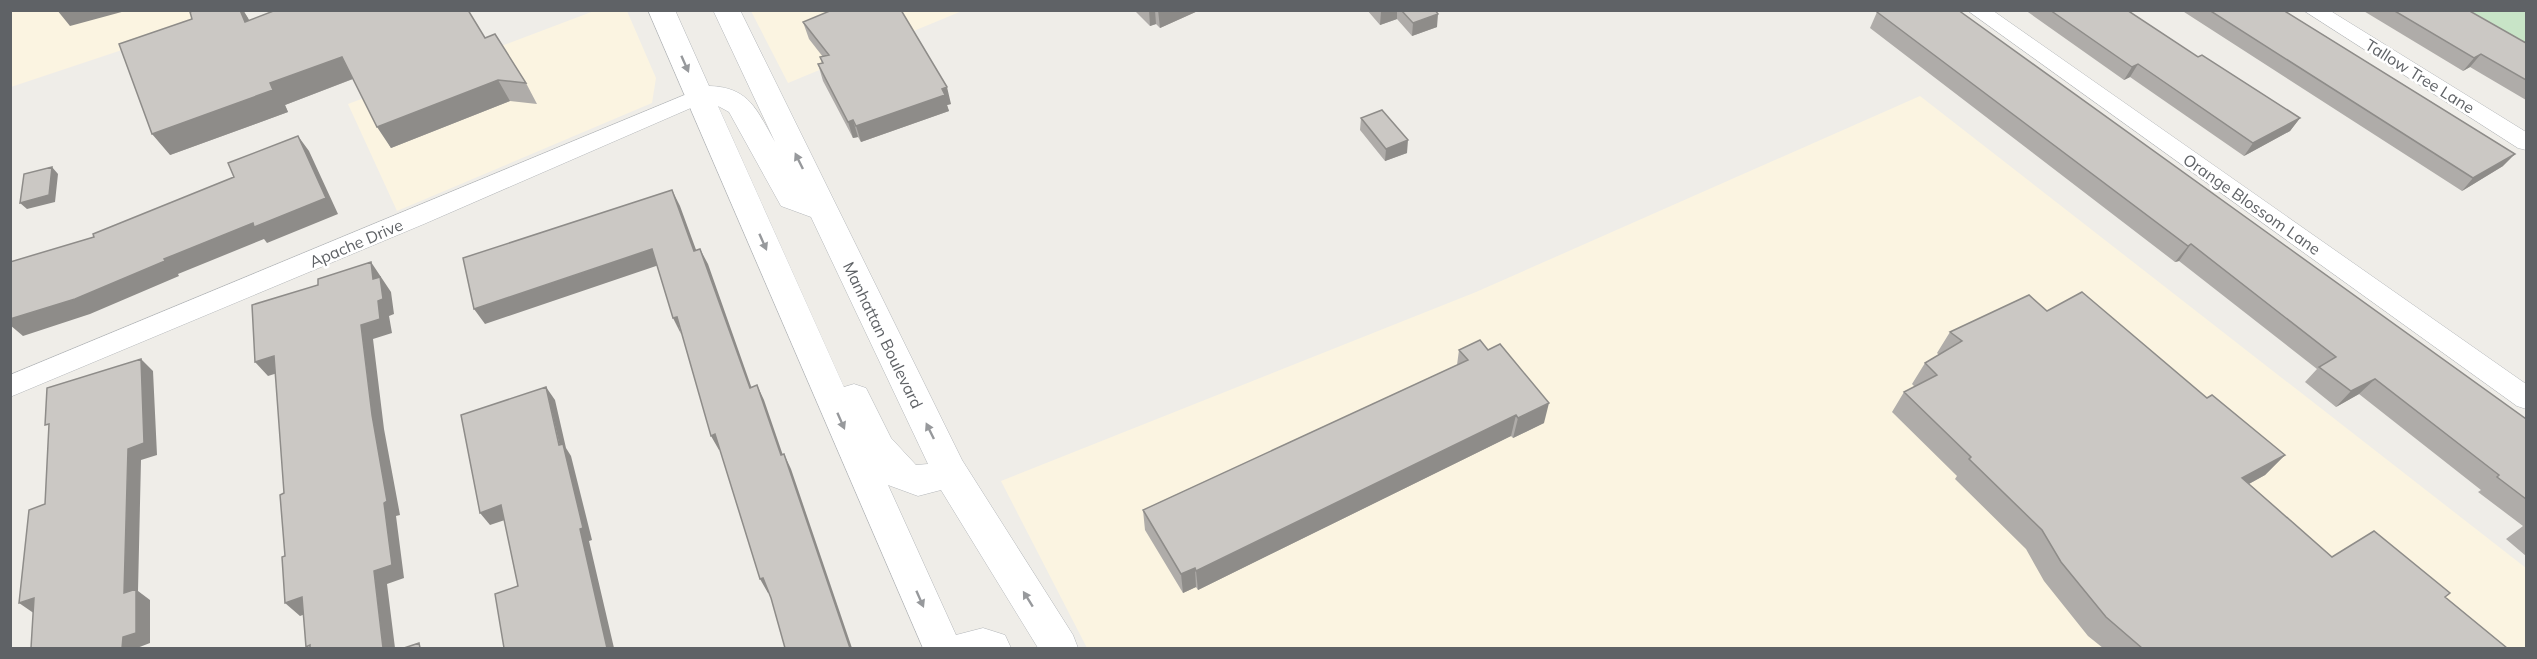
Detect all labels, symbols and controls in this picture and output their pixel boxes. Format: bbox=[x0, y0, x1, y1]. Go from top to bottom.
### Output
street label: Tallow Tree Lane bbox=[2362, 34, 2478, 118]
one-way arrow bbox=[680, 55, 690, 73]
street label: Orange Blossom Lane bbox=[2179, 149, 2325, 259]
one-way arrow bbox=[794, 152, 803, 169]
street label: Apache Drive bbox=[306, 214, 406, 272]
one-way arrow bbox=[758, 234, 768, 252]
street label: Manhattan Boulevard bbox=[839, 258, 927, 412]
one-way arrow bbox=[837, 412, 847, 430]
one-way arrow bbox=[925, 422, 934, 439]
one-way arrow bbox=[916, 591, 925, 608]
one-way arrow bbox=[1023, 591, 1034, 607]

